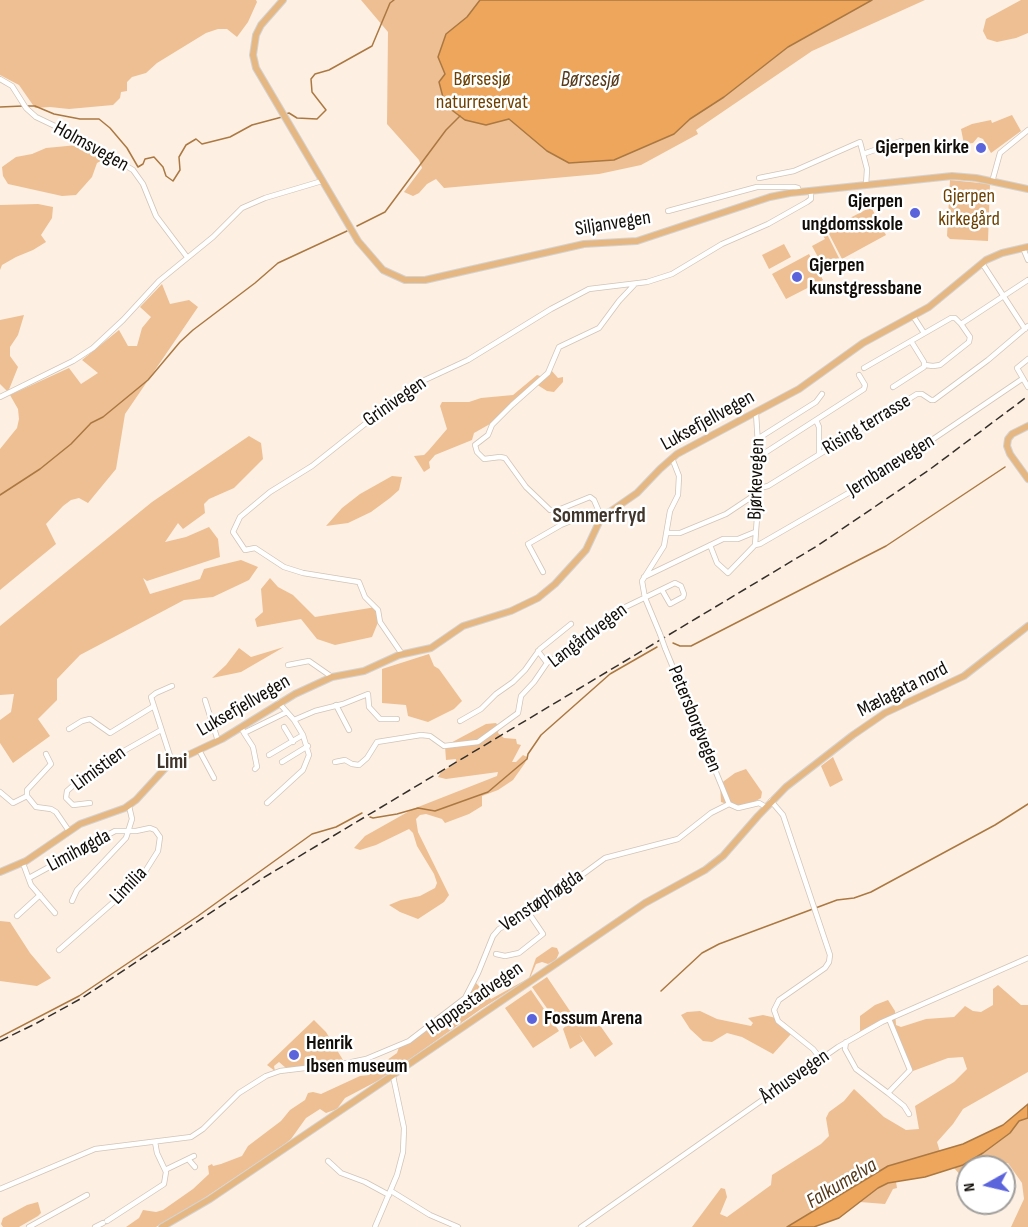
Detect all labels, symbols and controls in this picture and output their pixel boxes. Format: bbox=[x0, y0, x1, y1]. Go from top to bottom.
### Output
park label: Børsesjø naturreservat bbox=[436, 68, 528, 115]
water label: Børsesjø bbox=[561, 68, 619, 94]
street label: Holmsvegen bbox=[49, 117, 133, 177]
place label: Gjerpen kirke bbox=[875, 136, 969, 160]
marker: Gjerpen kirke bbox=[974, 141, 988, 155]
park label: Gjerpen kirkegård bbox=[938, 185, 1000, 232]
place label: Gjerpen ungdomsskole bbox=[802, 190, 903, 237]
street label: Siljanvegen bbox=[573, 206, 653, 242]
marker: Gjerpen ungdomsskole bbox=[908, 206, 922, 220]
place label: Gjerpen kunstgressbane bbox=[809, 254, 922, 301]
marker: Gjerpen kunstgressbane bbox=[790, 270, 804, 284]
street label: Grinivegen bbox=[359, 372, 431, 432]
street label: Luksefjellvegen bbox=[657, 385, 759, 457]
street label: Rising terrasse bbox=[819, 389, 915, 461]
street label: Jernbanevegen bbox=[843, 430, 939, 502]
street label: Bjørkevegen bbox=[744, 438, 770, 520]
district label: Sommerfryd bbox=[552, 504, 646, 530]
street label: Langårdvegen bbox=[544, 598, 632, 674]
street label: Mælagata nord bbox=[854, 657, 952, 723]
street label: Petersborgvegen bbox=[662, 662, 726, 776]
street label: Luksefjellvegen bbox=[193, 670, 295, 742]
street label: Limistien bbox=[67, 741, 131, 797]
district label: Limi bbox=[157, 750, 187, 776]
street label: Limihøgda bbox=[43, 824, 115, 878]
street label: Limilia bbox=[105, 862, 153, 910]
street label: Venstøphøgda bbox=[496, 864, 588, 938]
street label: Hoppestadvegen bbox=[422, 957, 528, 1041]
place label: Fossum Arena bbox=[544, 1007, 642, 1031]
marker: Fossum Arena bbox=[525, 1012, 539, 1026]
place label: Henrik Ibsen museum bbox=[306, 1032, 408, 1079]
street label: Århusvegen bbox=[756, 1045, 834, 1109]
marker: Henrik Ibsen museum bbox=[287, 1048, 301, 1062]
water label: Falkumelva bbox=[802, 1153, 882, 1215]
north arrow bbox=[956, 1155, 1016, 1215]
text: N bbox=[960, 1182, 980, 1193]

